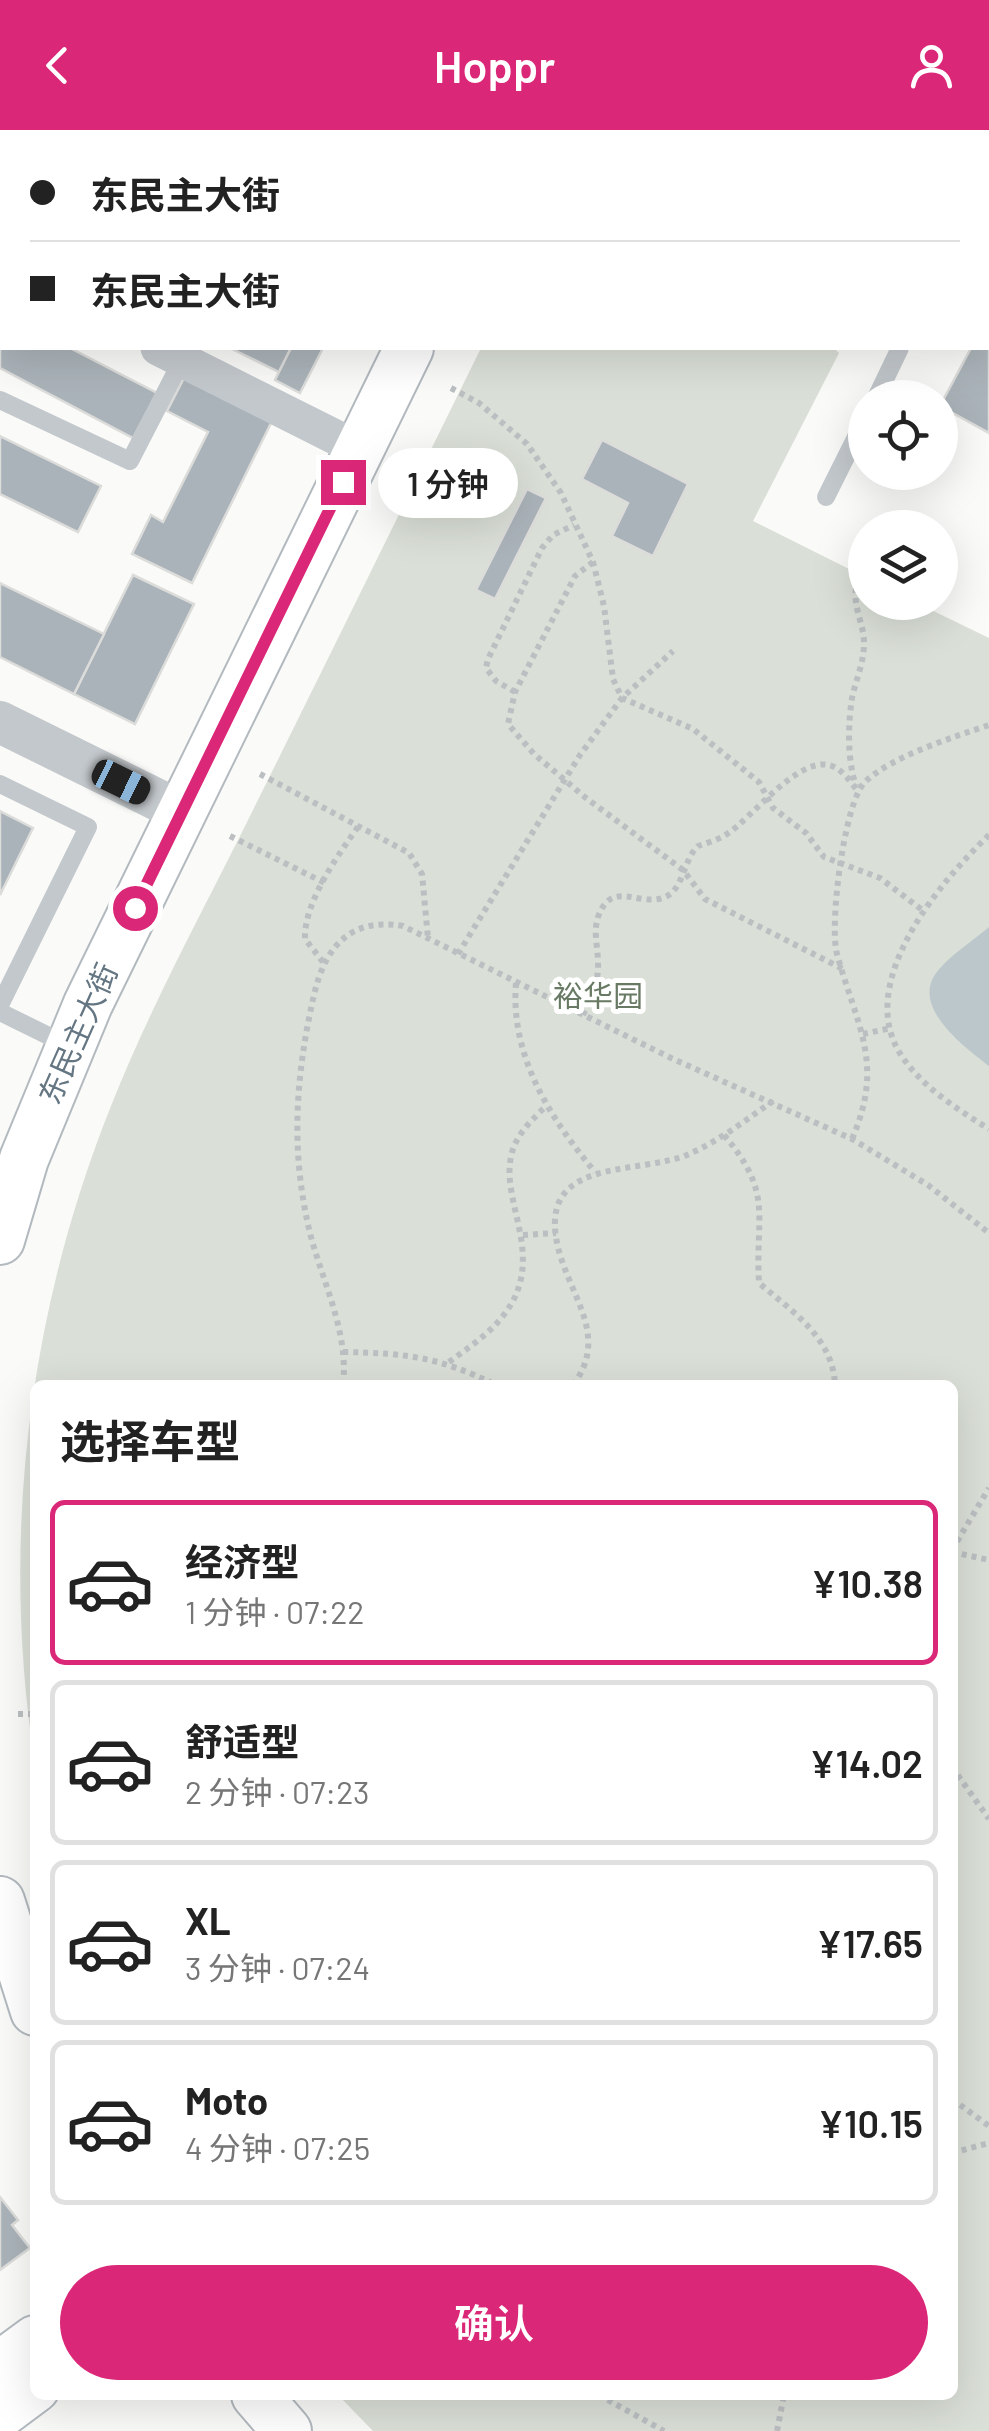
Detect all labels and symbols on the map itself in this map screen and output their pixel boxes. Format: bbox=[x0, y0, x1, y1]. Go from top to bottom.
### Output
callout: 1 分钟 bbox=[378, 447, 518, 517]
route end bbox=[321, 460, 366, 505]
car bbox=[87, 755, 155, 809]
route start bbox=[113, 886, 158, 931]
street label: 东民主大街 bbox=[30, 957, 124, 1109]
park label: 裕华园 bbox=[553, 977, 643, 1013]

